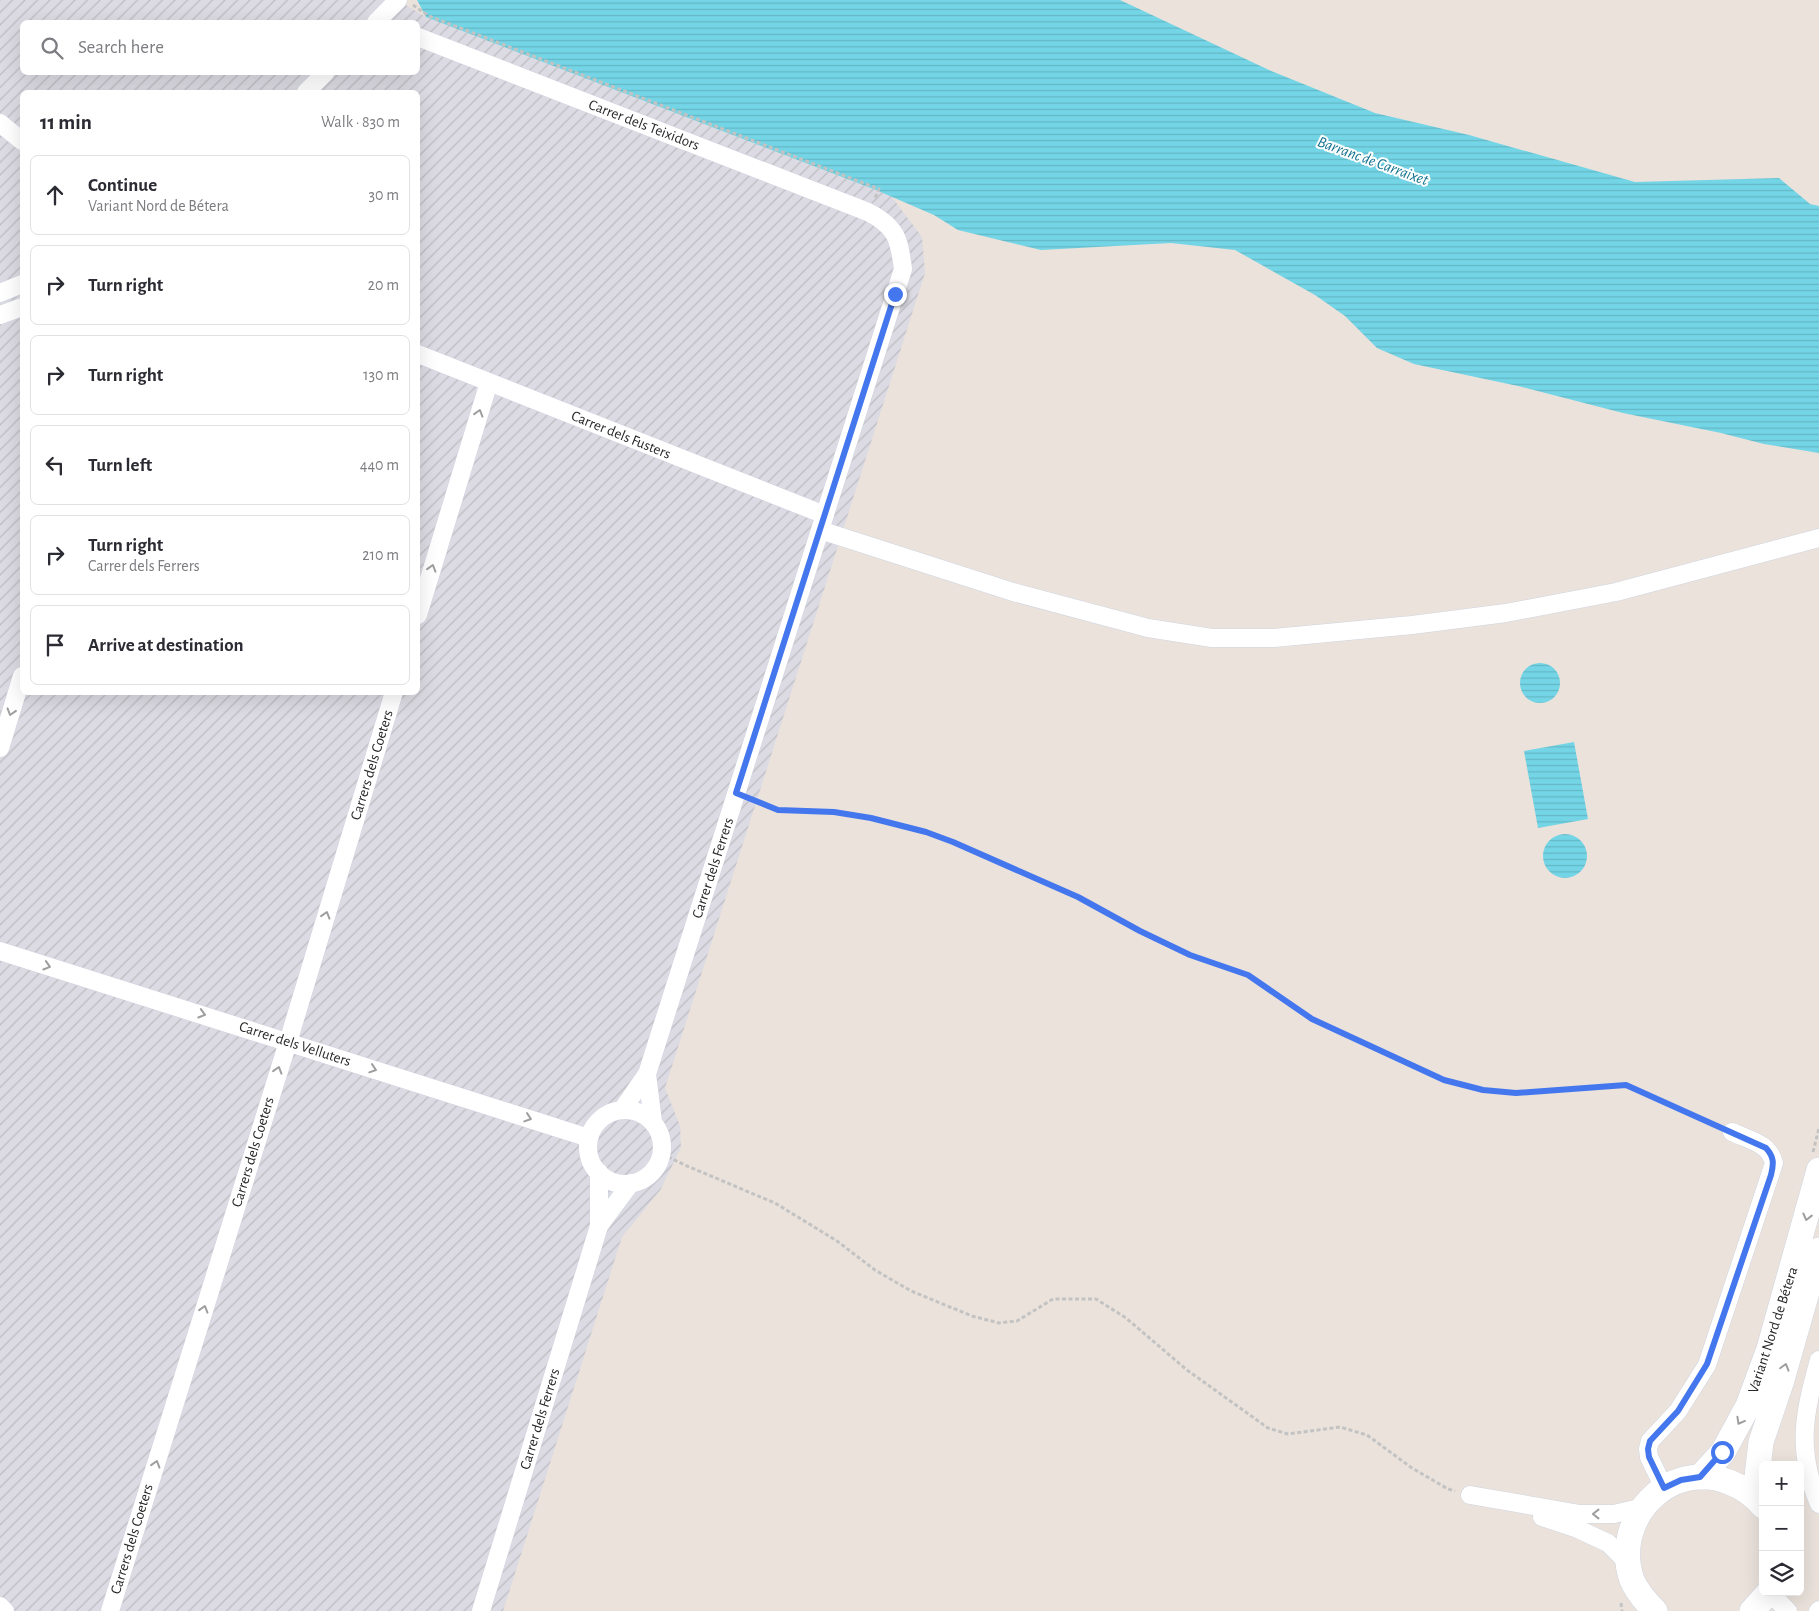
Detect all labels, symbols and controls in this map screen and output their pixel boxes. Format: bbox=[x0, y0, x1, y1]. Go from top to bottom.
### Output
search box bbox=[20, 20, 420, 75]
icon: search bbox=[38, 34, 66, 62]
text: Search here bbox=[78, 38, 164, 57]
street label: Carrer dels Teixidors bbox=[587, 97, 701, 153]
text: 11 min bbox=[40, 112, 92, 133]
text: Walk · 830 m bbox=[321, 114, 400, 130]
water label: Barranc de Carraixet bbox=[1315, 134, 1431, 189]
text: Continue bbox=[88, 176, 157, 195]
icon: ahead bbox=[41, 181, 69, 209]
text: 30 m bbox=[369, 187, 399, 203]
text: Variant Nord de Bétera bbox=[88, 198, 229, 214]
icon: right bbox=[41, 271, 69, 299]
text: Turn right bbox=[88, 276, 163, 295]
text: 20 m bbox=[368, 277, 399, 293]
route end bbox=[884, 283, 907, 306]
icon: right bbox=[41, 361, 69, 389]
text: Turn right bbox=[88, 366, 163, 385]
text: 130 m bbox=[363, 367, 399, 383]
street label: Carrer dels Fusters bbox=[569, 408, 673, 462]
one-way arrow bbox=[474, 409, 484, 418]
icon: left bbox=[41, 451, 69, 479]
text: Turn left bbox=[88, 456, 152, 475]
text: 440 m bbox=[360, 457, 399, 473]
text: Turn right bbox=[88, 536, 163, 555]
icon: right bbox=[41, 541, 69, 569]
text: 210 m bbox=[362, 547, 399, 563]
text: Carrer dels Ferrers bbox=[88, 558, 200, 574]
one-way arrow bbox=[426, 565, 436, 573]
icon: arrive bbox=[41, 631, 69, 659]
text: Arrive at destination bbox=[88, 636, 244, 655]
one-way arrow bbox=[7, 707, 17, 716]
street label: Carrers dels Coeters bbox=[348, 708, 396, 822]
street label: Carrer dels Ferrers bbox=[690, 816, 736, 920]
one-way arrow bbox=[321, 911, 331, 920]
one-way arrow bbox=[42, 960, 50, 970]
one-way arrow bbox=[197, 1009, 205, 1019]
street label: Carrer dels Velluters bbox=[237, 1019, 353, 1069]
one-way arrow bbox=[368, 1063, 377, 1073]
one-way arrow bbox=[273, 1067, 283, 1075]
street label: Carrers dels Coeters bbox=[229, 1095, 277, 1209]
one-way arrow bbox=[523, 1112, 532, 1122]
one-way arrow bbox=[1802, 1212, 1813, 1221]
street label: Variant Nord de Bétera bbox=[1745, 1265, 1801, 1395]
one-way arrow bbox=[198, 1305, 208, 1314]
one-way arrow bbox=[1780, 1364, 1790, 1372]
street label: Carrer dels Ferrers bbox=[518, 1367, 562, 1471]
one-way arrow bbox=[1736, 1415, 1746, 1424]
route start bbox=[1711, 1441, 1734, 1464]
one-way arrow bbox=[150, 1461, 160, 1469]
map controls bbox=[1759, 1461, 1804, 1596]
button: + bbox=[1759, 1461, 1804, 1506]
street label: Carrers dels Coeters bbox=[108, 1482, 156, 1596]
button: − bbox=[1759, 1506, 1804, 1551]
one-way arrow bbox=[1592, 1509, 1600, 1519]
button: layers bbox=[1759, 1551, 1804, 1596]

